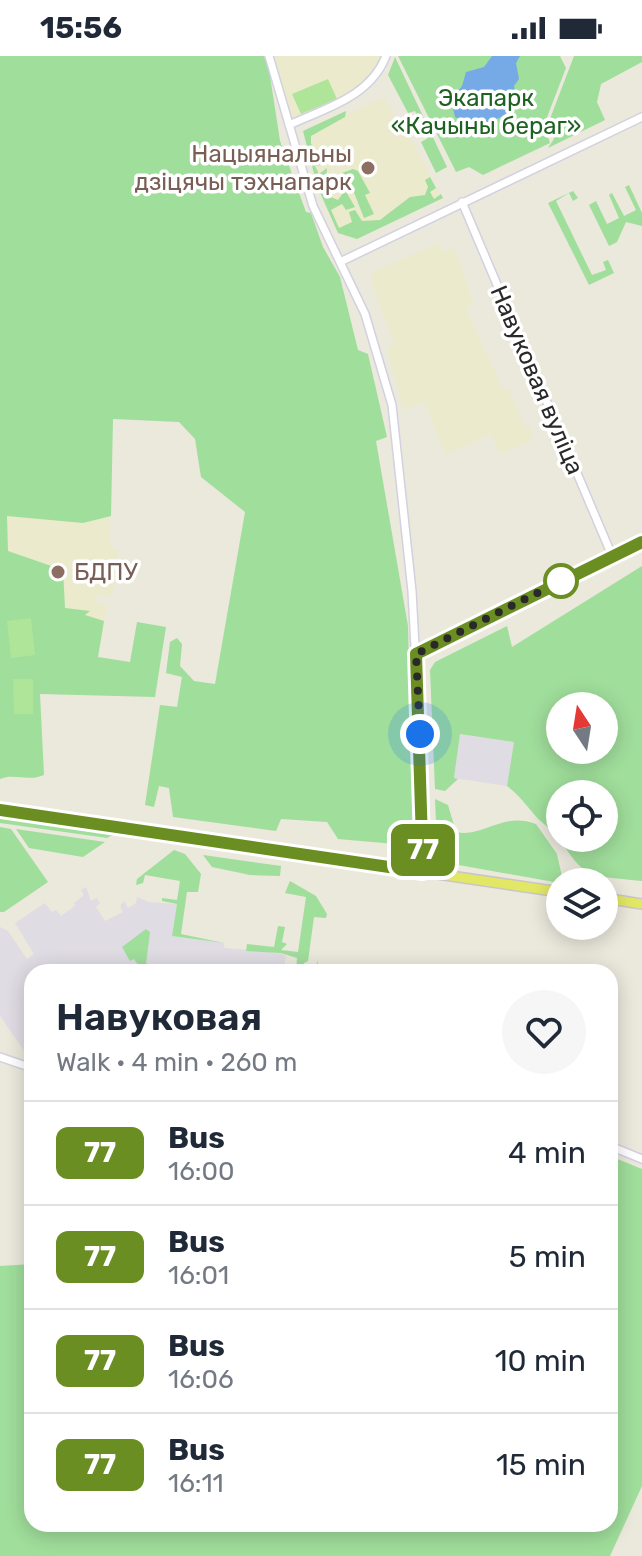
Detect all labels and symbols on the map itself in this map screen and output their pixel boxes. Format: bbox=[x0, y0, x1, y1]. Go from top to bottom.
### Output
park label: Экапарк «Качыны бераг» bbox=[391, 84, 581, 140]
place label: Нацыянальны дзіцячы тэхнапарк bbox=[135, 140, 352, 196]
marker: Нацыянальны дзіцячы тэхнапарк bbox=[359, 159, 377, 177]
street label: Навуковая вуліца bbox=[485, 281, 589, 479]
place label: БДПУ bbox=[74, 558, 138, 586]
marker: БДПУ bbox=[49, 563, 67, 581]
unlabelled marker bbox=[544, 564, 578, 598]
north arrow bbox=[546, 692, 618, 764]
your location bbox=[400, 714, 440, 754]
line badge: 77 bbox=[387, 824, 459, 876]

